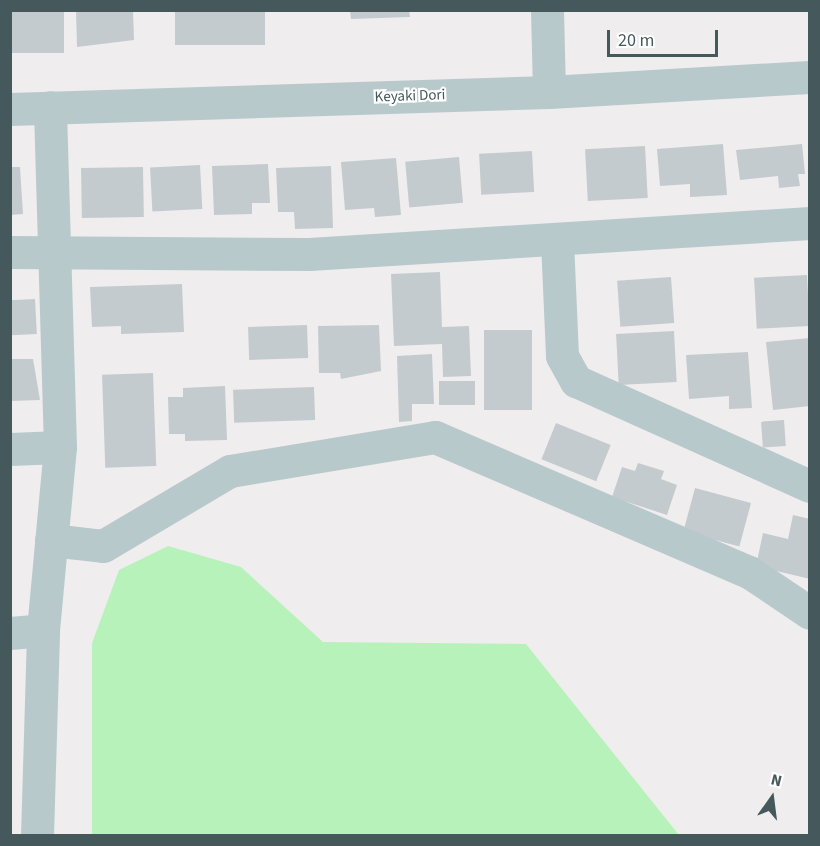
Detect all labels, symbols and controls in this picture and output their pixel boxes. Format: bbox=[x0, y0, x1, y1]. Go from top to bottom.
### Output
scale bar bbox=[610, 18, 721, 56]
text: 20 m bbox=[618, 28, 654, 53]
street label: Keyaki Dori bbox=[374, 86, 446, 106]
north arrow bbox=[742, 768, 802, 828]
text: N bbox=[769, 769, 784, 792]

